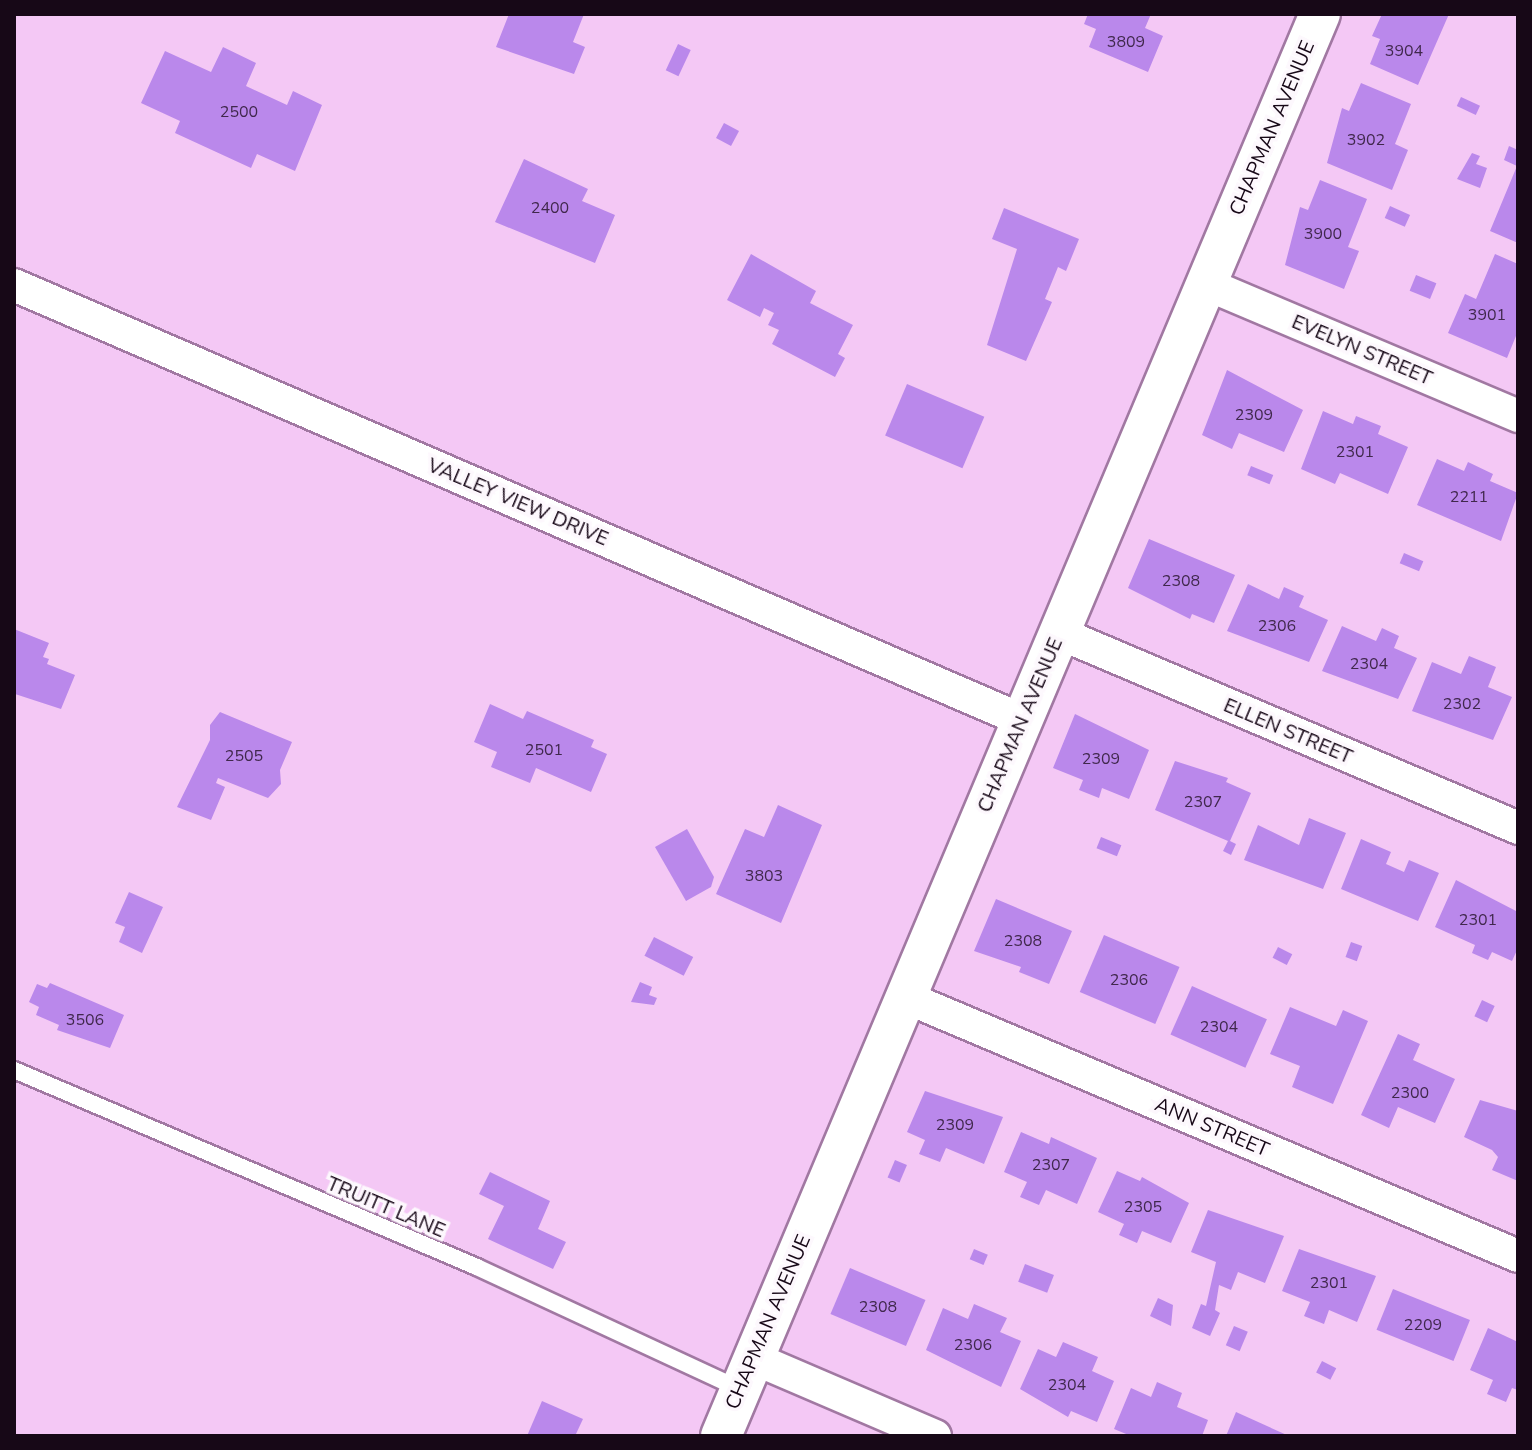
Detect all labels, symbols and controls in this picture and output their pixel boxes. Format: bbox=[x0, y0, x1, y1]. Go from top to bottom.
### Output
house number: 3809 bbox=[1107, 32, 1145, 52]
street label: CHAPMAN AVENUE bbox=[1224, 37, 1320, 219]
house number: 3904 bbox=[1385, 41, 1423, 61]
house number: 2500 bbox=[220, 102, 258, 122]
house number: 3902 bbox=[1347, 130, 1385, 150]
house number: 2400 bbox=[531, 198, 569, 218]
house number: 3900 bbox=[1304, 224, 1342, 244]
house number: 3901 bbox=[1468, 305, 1506, 325]
street label: EVELYN STREET bbox=[1288, 310, 1436, 390]
house number: 2309 bbox=[1235, 405, 1273, 425]
house number: 2301 bbox=[1336, 442, 1374, 462]
street label: VALLEY VIEW DRIVE bbox=[424, 453, 612, 551]
house number: 2211 bbox=[1450, 487, 1488, 507]
house number: 2308 bbox=[1162, 571, 1200, 591]
house number: 2306 bbox=[1258, 616, 1296, 636]
street label: CHAPMAN AVENUE bbox=[972, 634, 1068, 816]
house number: 2304 bbox=[1350, 654, 1388, 674]
street label: ELLEN STREET bbox=[1220, 693, 1356, 769]
house number: 2302 bbox=[1443, 694, 1481, 714]
house number: 2501 bbox=[525, 740, 563, 760]
house number: 2505 bbox=[225, 746, 263, 766]
house number: 2309 bbox=[1082, 749, 1120, 769]
house number: 2307 bbox=[1184, 792, 1222, 812]
house number: 3803 bbox=[745, 866, 783, 886]
house number: 2301 bbox=[1459, 910, 1497, 930]
house number: 2308 bbox=[1004, 931, 1042, 951]
house number: 2306 bbox=[1110, 970, 1148, 990]
house number: 3506 bbox=[66, 1010, 104, 1030]
house number: 2304 bbox=[1200, 1017, 1238, 1037]
house number: 2300 bbox=[1391, 1083, 1429, 1103]
street label: ANN STREET bbox=[1151, 1092, 1273, 1162]
house number: 2309 bbox=[936, 1115, 974, 1135]
house number: 2307 bbox=[1032, 1155, 1070, 1175]
street label: TRUITT LANE bbox=[323, 1171, 449, 1243]
house number: 2305 bbox=[1124, 1197, 1162, 1217]
street label: CHAPMAN AVENUE bbox=[720, 1231, 816, 1413]
house number: 2301 bbox=[1310, 1273, 1348, 1293]
house number: 2308 bbox=[859, 1297, 897, 1317]
house number: 2209 bbox=[1404, 1315, 1442, 1335]
house number: 2306 bbox=[954, 1335, 992, 1355]
house number: 2304 bbox=[1048, 1375, 1086, 1395]

